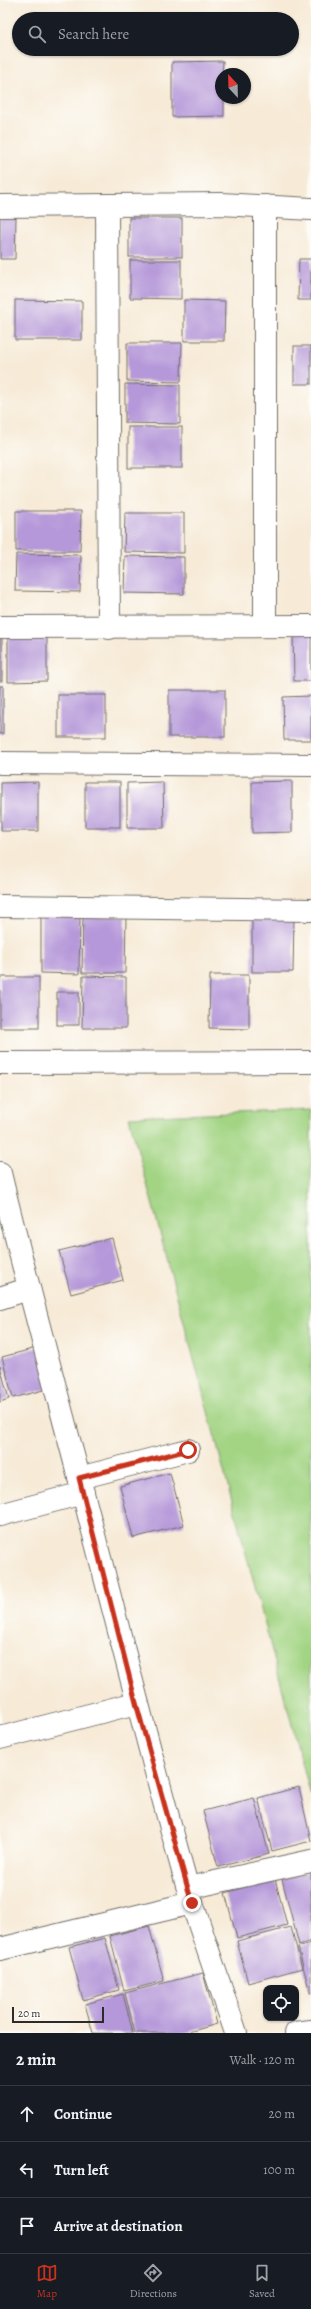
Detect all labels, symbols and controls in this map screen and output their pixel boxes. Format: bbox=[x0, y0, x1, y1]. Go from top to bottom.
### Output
search box bbox=[12, 12, 299, 56]
icon: search bbox=[26, 23, 48, 45]
text: Search here bbox=[58, 24, 129, 44]
north arrow bbox=[215, 68, 251, 104]
route start bbox=[179, 1441, 197, 1459]
route end bbox=[183, 1894, 201, 1912]
map controls bbox=[263, 1985, 299, 2021]
button: locate bbox=[263, 1985, 299, 2021]
scale bar bbox=[12, 2005, 104, 2024]
text: 20 m bbox=[18, 2006, 40, 2021]
text: 2 min bbox=[16, 2048, 56, 2071]
text: Walk · 120 m bbox=[230, 2051, 295, 2068]
icon: ahead bbox=[16, 2103, 38, 2125]
text: Continue bbox=[54, 2104, 112, 2124]
text: 20 m bbox=[269, 2105, 295, 2122]
icon: left bbox=[16, 2159, 38, 2181]
text: Turn left bbox=[54, 2160, 109, 2180]
text: 100 m bbox=[263, 2161, 295, 2178]
icon: arrive bbox=[16, 2215, 38, 2237]
text: Arrive at destination bbox=[54, 2216, 183, 2236]
tab: Map bbox=[36, 2262, 58, 2301]
tab: Directions bbox=[130, 2262, 177, 2301]
tab: Saved bbox=[249, 2262, 275, 2301]

